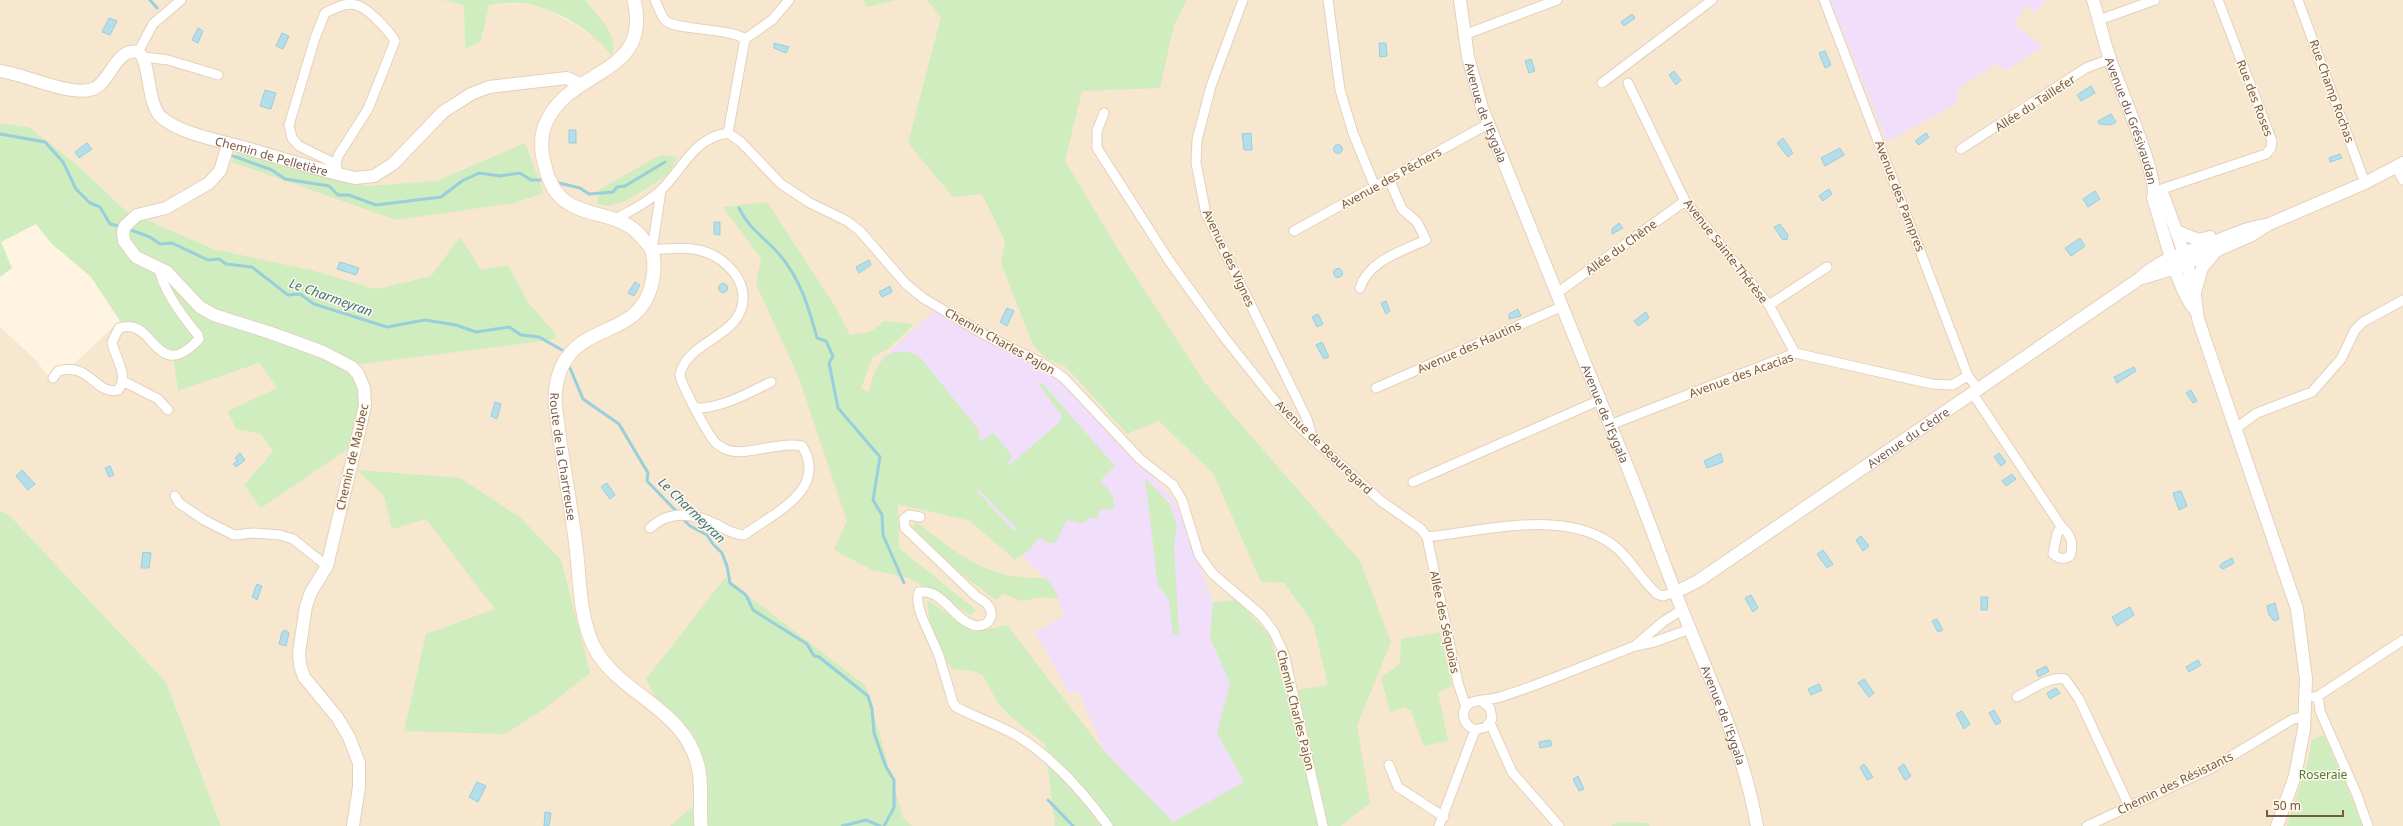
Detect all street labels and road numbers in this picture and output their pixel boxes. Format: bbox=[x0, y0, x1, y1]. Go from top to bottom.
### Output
street label: Rue Champ Rochas bbox=[2305, 37, 2359, 145]
street label: Avenue du Grésivaudan bbox=[2101, 55, 2161, 186]
street label: Rue des Roses bbox=[2233, 57, 2277, 139]
street label: Avenue de l'Eygala bbox=[1461, 60, 1512, 165]
street label: Allée du Taillefer bbox=[1991, 71, 2079, 135]
street label: Chemin de Pelletière bbox=[213, 132, 330, 180]
street label: Avenue des Pampres bbox=[1871, 138, 1929, 254]
street label: Avenue des Pêchers bbox=[1337, 143, 1445, 213]
street label: Avenue Sainte-Thérèse bbox=[1680, 195, 1772, 307]
street label: Avenue des Vignes bbox=[1199, 206, 1259, 310]
street label: Allée du Chêne bbox=[1582, 215, 1660, 279]
street label: Chemin Charles Pajon bbox=[942, 304, 1058, 378]
street label: Avenue des Hautins bbox=[1414, 316, 1524, 378]
street label: Avenue des Acacias bbox=[1687, 348, 1796, 402]
street label: Avenue de l'Eygala bbox=[1578, 362, 1634, 465]
street label: Route de la Chartreuse bbox=[546, 392, 581, 522]
street label: Avenue de Beauregard bbox=[1272, 396, 1376, 498]
street label: Chemin de Maubec bbox=[331, 402, 373, 512]
street label: Avenue du Cèdre bbox=[1863, 403, 1953, 472]
street label: Allée des Séquoïas bbox=[1426, 569, 1464, 675]
street label: Chemin Charles Pajon bbox=[1273, 648, 1319, 772]
street label: Avenue de l'Eygala bbox=[1697, 663, 1750, 767]
street label: Chemin des Résistants bbox=[2114, 747, 2236, 818]

